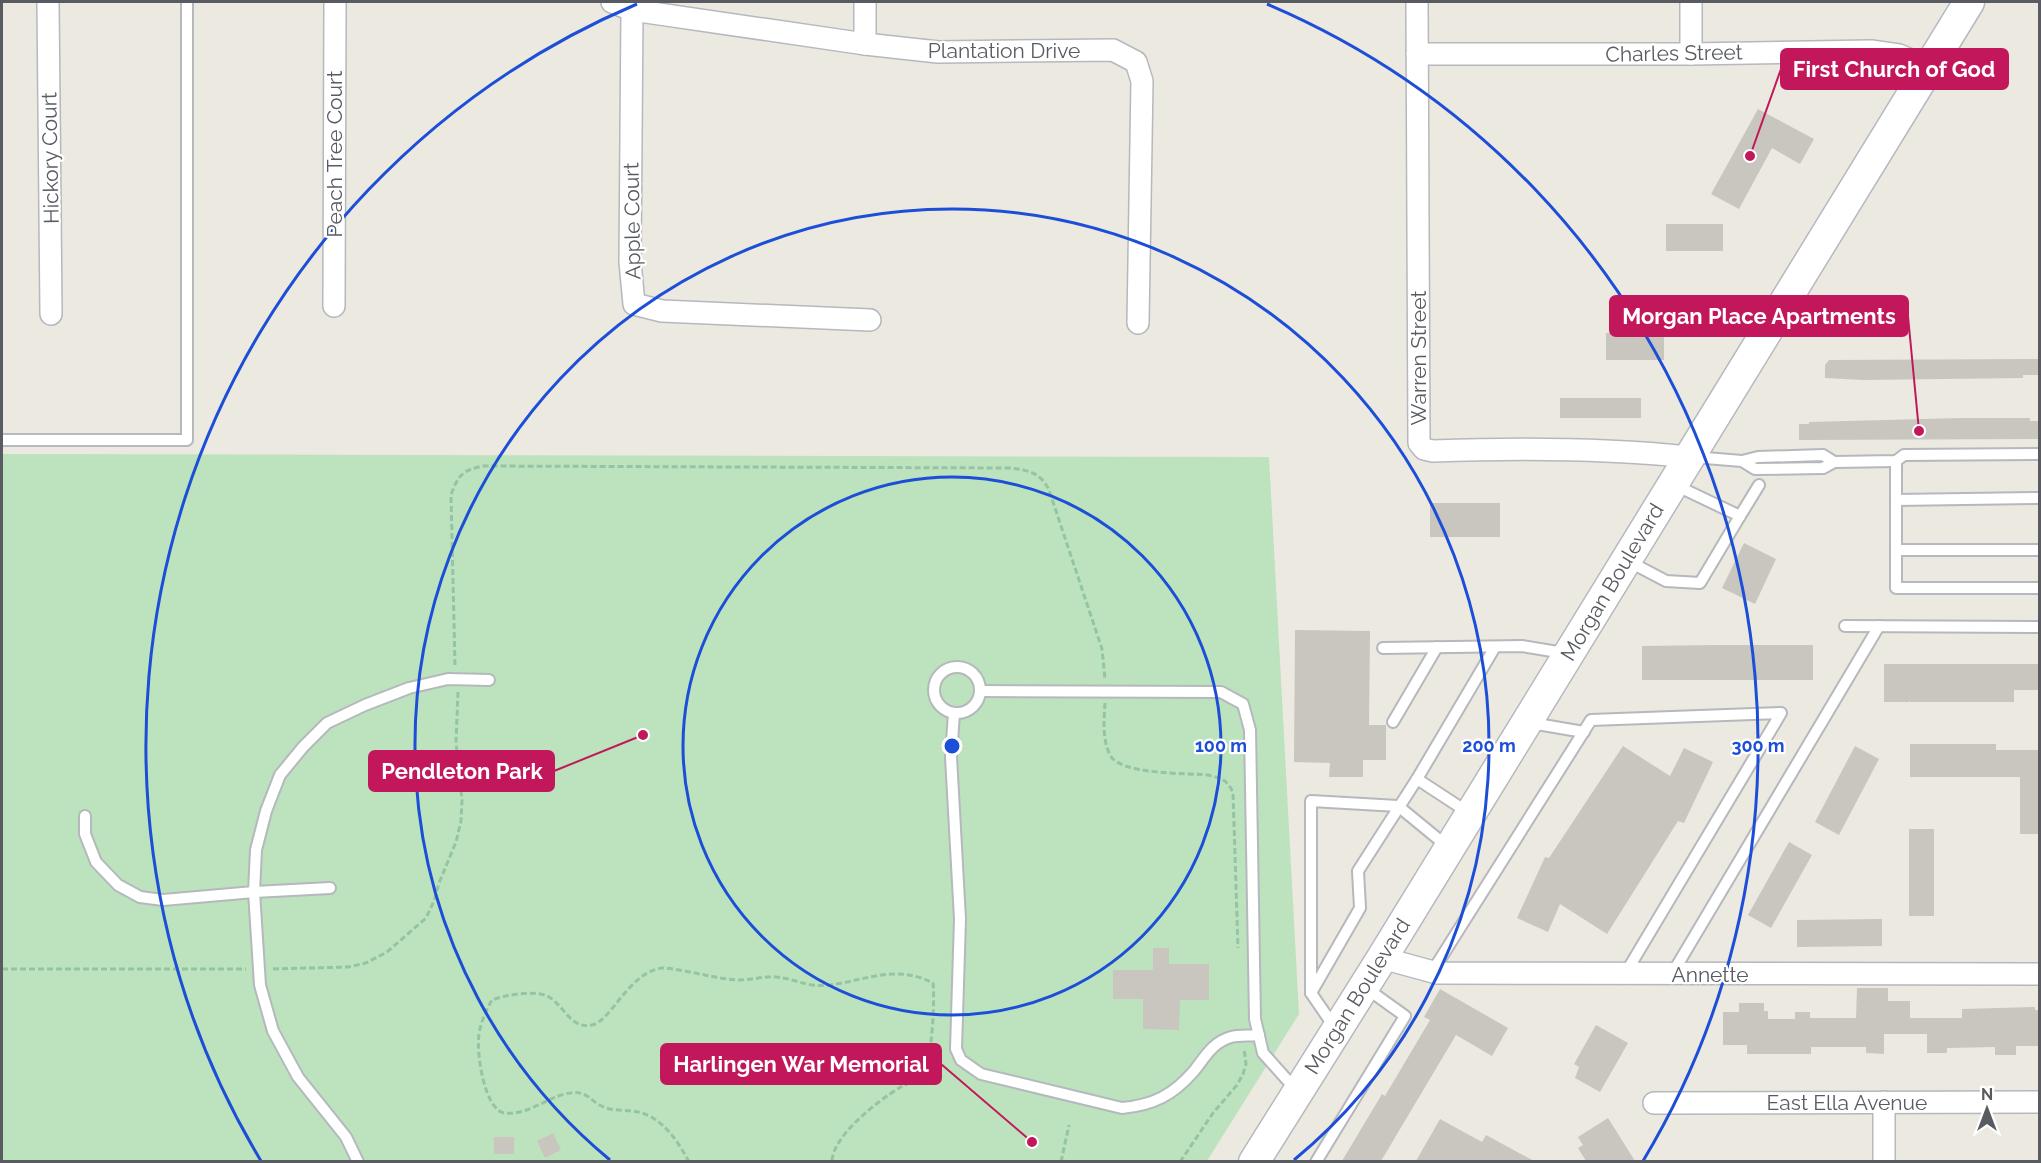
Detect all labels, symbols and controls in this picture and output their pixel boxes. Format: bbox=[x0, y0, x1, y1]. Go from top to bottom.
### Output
street label: Plantation Drive bbox=[928, 38, 1080, 63]
street label: Charles Street bbox=[1605, 39, 1743, 67]
callout: First Church of God bbox=[1781, 49, 2008, 89]
text: First Church of God bbox=[1793, 56, 1995, 82]
street label: Peach Tree Court bbox=[322, 71, 347, 237]
street label: Hickory Court bbox=[36, 92, 64, 224]
street label: Apple Court bbox=[618, 162, 646, 280]
street label: Warren Street bbox=[1406, 291, 1431, 425]
callout: Morgan Place Apartments bbox=[1610, 296, 1908, 336]
text: Morgan Place Apartments bbox=[1622, 303, 1896, 329]
street label: Morgan Boulevard bbox=[1555, 499, 1669, 665]
text: 100 m bbox=[1195, 735, 1247, 756]
text: 200 m bbox=[1462, 735, 1516, 756]
text: 300 m bbox=[1731, 735, 1785, 756]
centre of rings bbox=[942, 736, 962, 756]
callout: Pendleton Park bbox=[369, 751, 554, 791]
text: Pendleton Park bbox=[381, 758, 543, 784]
street label: Morgan Boulevard bbox=[1299, 913, 1415, 1079]
street label: Annette bbox=[1671, 962, 1749, 987]
callout: Harlingen War Memorial bbox=[661, 1044, 941, 1084]
text: Harlingen War Memorial bbox=[673, 1051, 930, 1077]
north arrow bbox=[1957, 1079, 2017, 1139]
text: N bbox=[1981, 1085, 1993, 1104]
street label: East Ella Avenue bbox=[1767, 1090, 1927, 1115]

